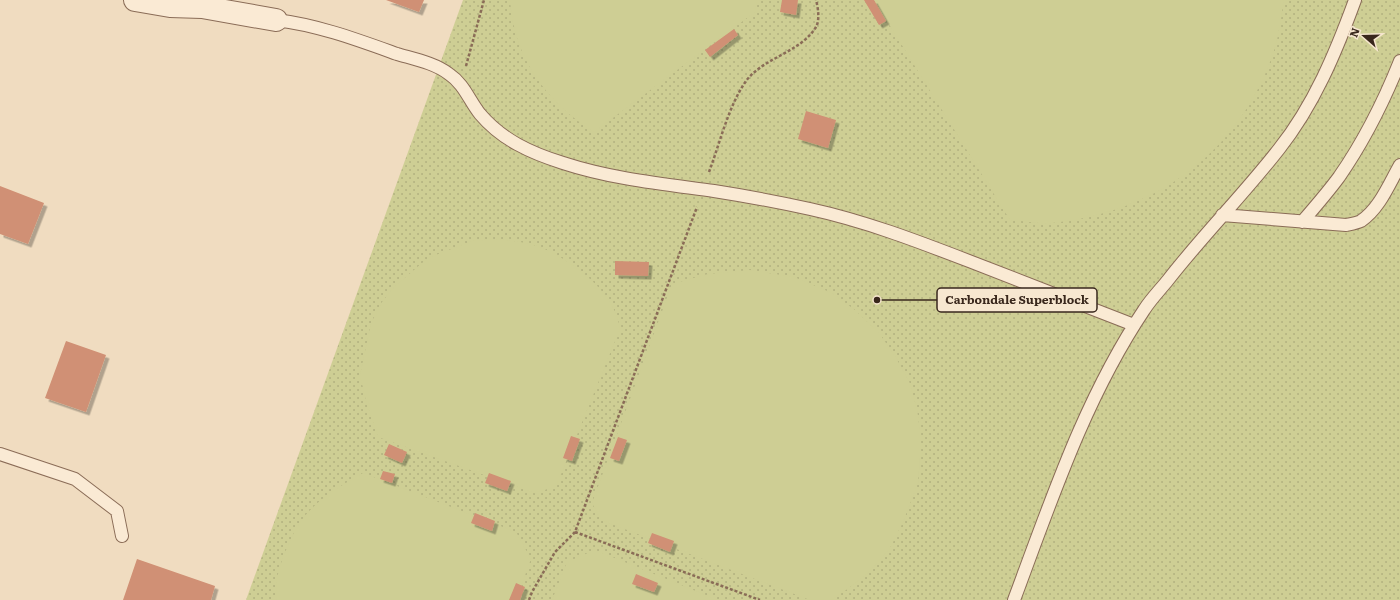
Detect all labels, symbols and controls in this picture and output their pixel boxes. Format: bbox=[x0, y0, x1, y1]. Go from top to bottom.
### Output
north arrow bbox=[1344, 16, 1384, 56]
text: N bbox=[1345, 25, 1363, 39]
callout: Carbondale Superblock bbox=[937, 288, 1097, 312]
text: Carbondale Superblock bbox=[945, 290, 1090, 308]

